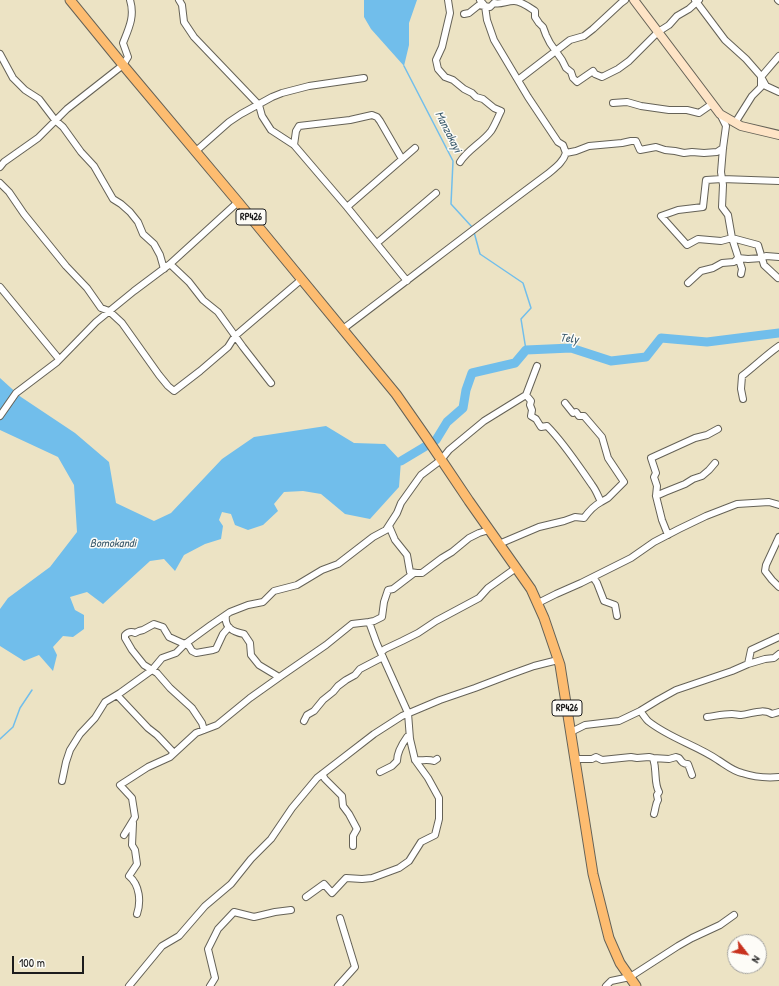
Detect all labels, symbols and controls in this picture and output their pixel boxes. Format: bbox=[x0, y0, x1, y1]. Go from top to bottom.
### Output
water label: Manzakayi bbox=[431, 109, 465, 155]
road number: RP426 bbox=[236, 209, 266, 225]
water label: Tely bbox=[559, 331, 579, 347]
water label: Bomokandi bbox=[90, 537, 136, 551]
road number: RP426 bbox=[552, 700, 582, 716]
north arrow bbox=[727, 934, 767, 974]
scale bar bbox=[14, 948, 86, 974]
text: 100 m bbox=[19, 954, 45, 971]
text: N bbox=[749, 954, 764, 966]

